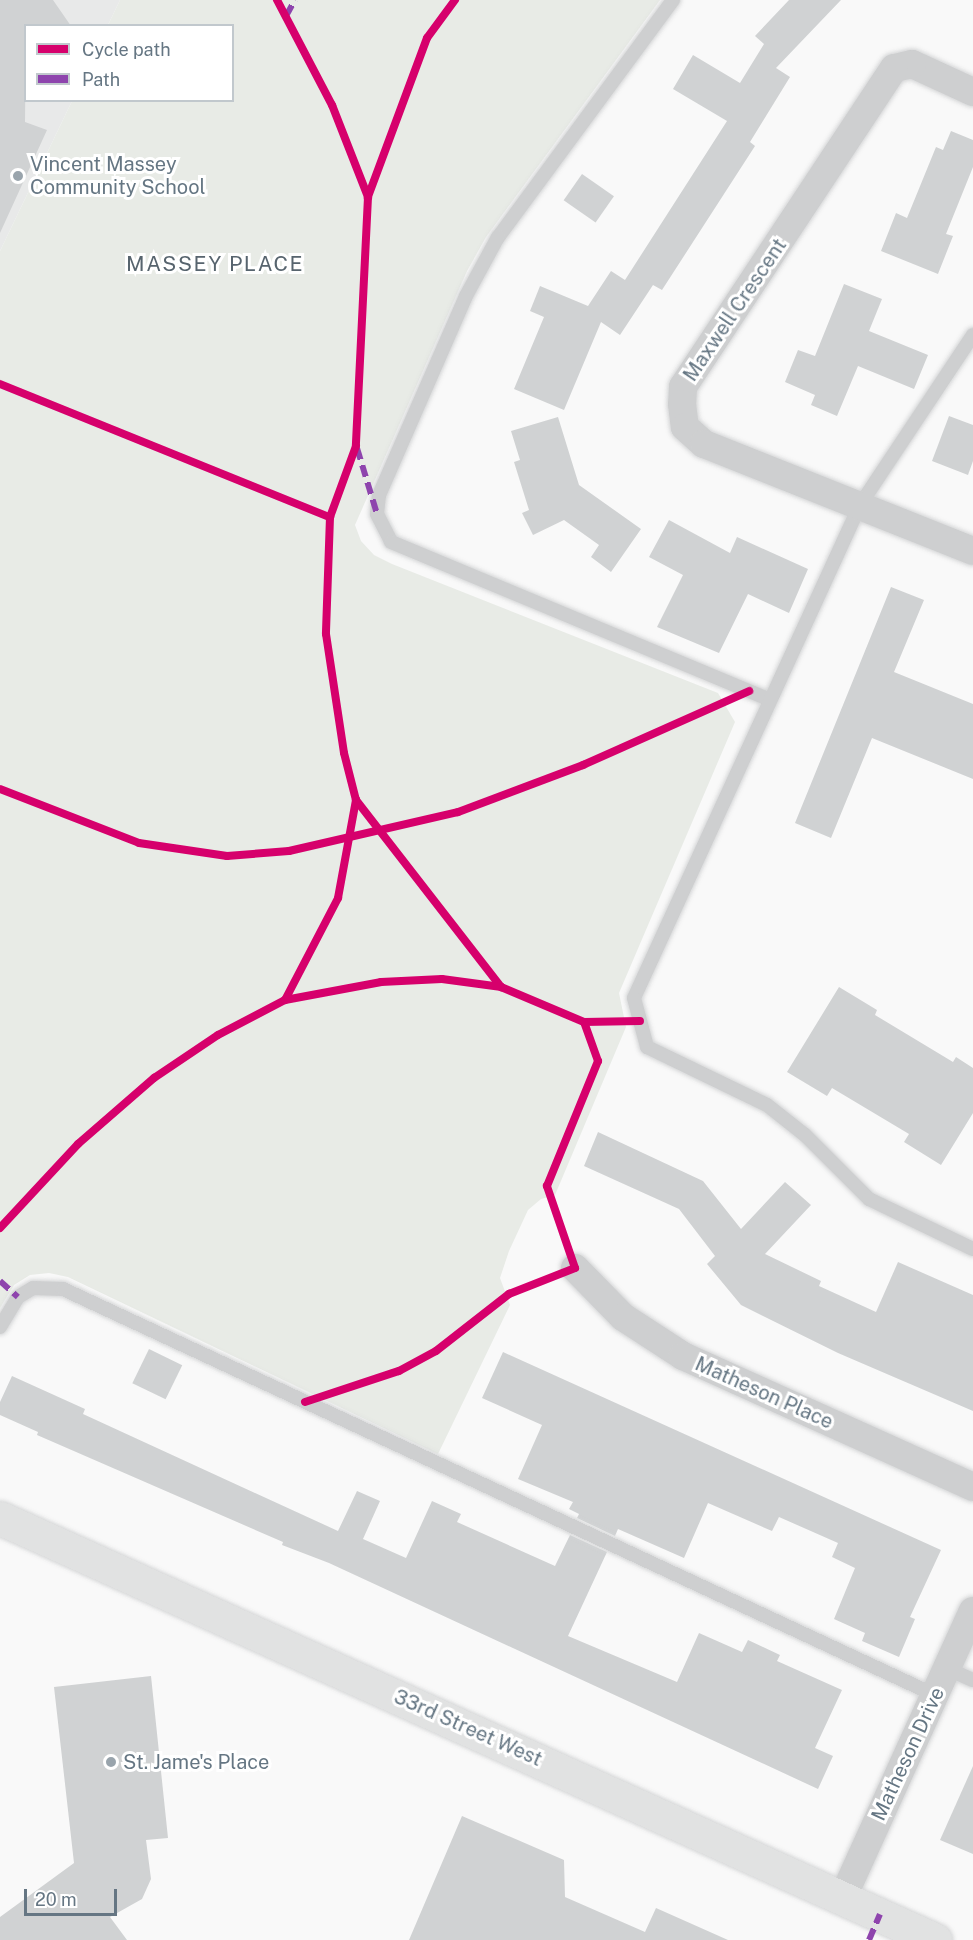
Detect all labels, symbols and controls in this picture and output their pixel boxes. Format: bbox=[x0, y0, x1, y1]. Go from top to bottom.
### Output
legend bbox=[24, 24, 234, 102]
text: Cycle path bbox=[82, 39, 171, 60]
text: Path bbox=[82, 69, 120, 90]
place label: Vincent Massey Community School bbox=[30, 152, 206, 199]
marker: Vincent Massey Community School bbox=[11, 169, 25, 183]
street label: Maxwell Crescent bbox=[678, 234, 792, 386]
district label: MASSEY PLACE bbox=[126, 251, 304, 277]
street label: Matheson Place bbox=[691, 1352, 837, 1434]
street label: Matheson Drive bbox=[867, 1683, 949, 1825]
street label: 33rd Street West bbox=[390, 1685, 546, 1771]
place label: St. Jame's Place bbox=[123, 1750, 270, 1774]
marker: St. Jame's Place bbox=[104, 1755, 118, 1769]
scale bar bbox=[27, 1877, 120, 1915]
text: 20 m bbox=[35, 1889, 77, 1910]

